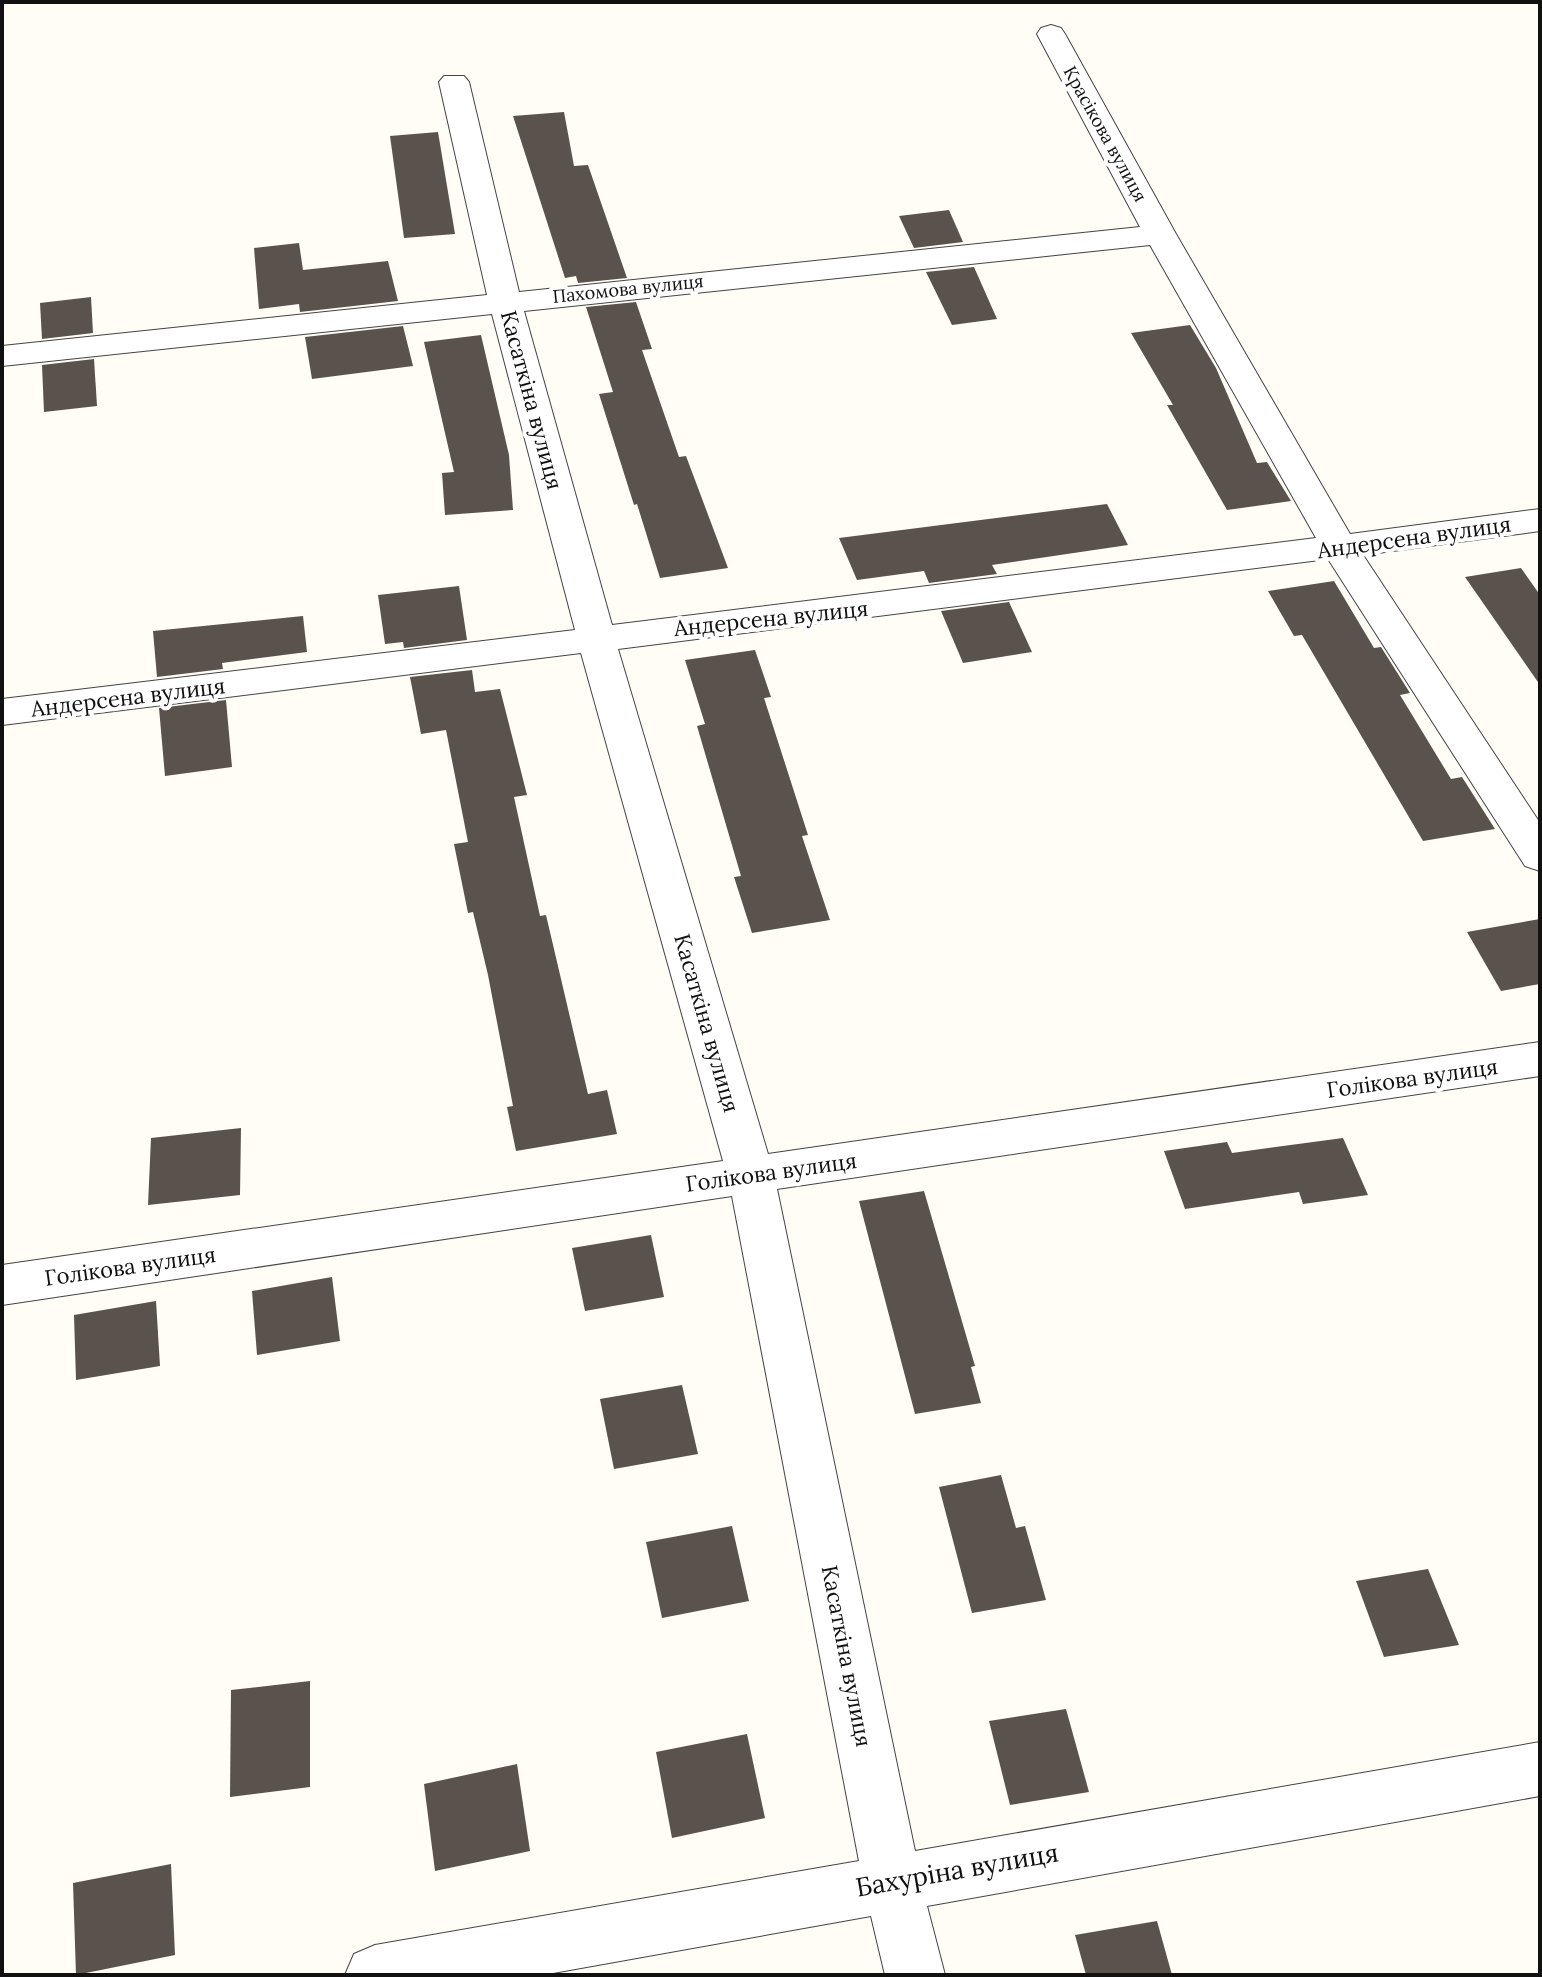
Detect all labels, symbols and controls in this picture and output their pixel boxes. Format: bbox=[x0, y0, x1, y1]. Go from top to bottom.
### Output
street label: Красікова вулиця bbox=[1059, 62, 1152, 206]
street label: Пахомова вулиця bbox=[551, 269, 705, 308]
street label: Касаткіна вулиця bbox=[495, 307, 569, 493]
street label: Андерсена вулиця bbox=[1314, 510, 1513, 565]
street label: Андерсена вулиця bbox=[671, 594, 870, 642]
street label: Андерсена вулиця bbox=[28, 671, 227, 723]
street label: Касаткіна вулиця bbox=[668, 930, 746, 1116]
street label: Голікова вулиця bbox=[1325, 1052, 1499, 1104]
street label: Голікова вулиця bbox=[684, 1146, 858, 1198]
street label: Голікова вулиця bbox=[43, 1240, 217, 1292]
street label: Касаткіна вулиця bbox=[816, 1563, 878, 1749]
street label: Бахуріна вулиця bbox=[853, 1835, 1061, 1904]

